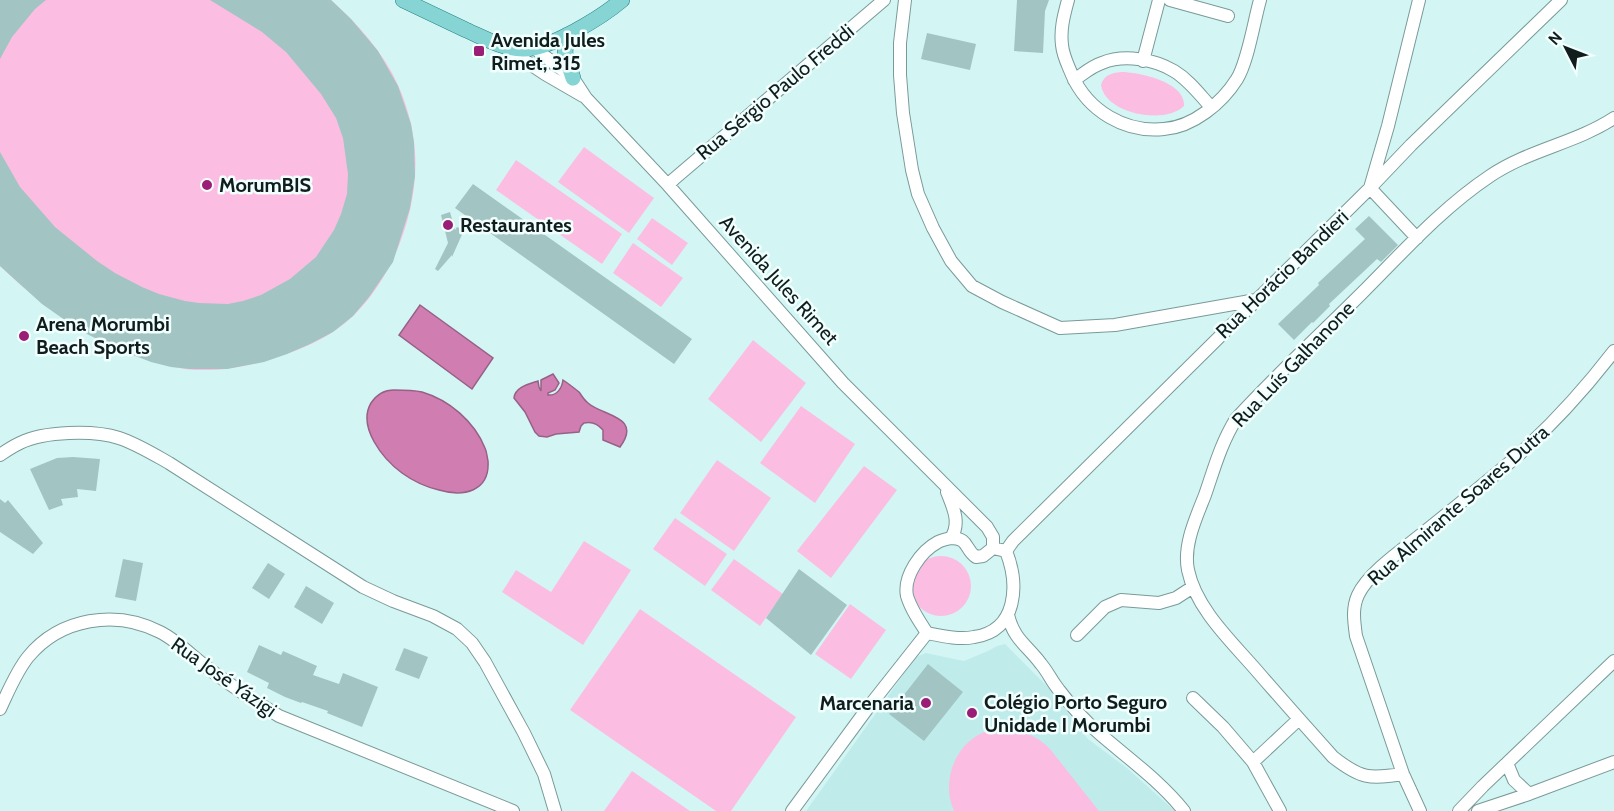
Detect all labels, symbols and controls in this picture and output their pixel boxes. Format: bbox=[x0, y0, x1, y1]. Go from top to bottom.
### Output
north arrow bbox=[1536, 18, 1596, 78]
street label: Rua Sérgio Paulo Freddi bbox=[691, 19, 859, 165]
place label: Avenida Jules Rimet, 315 bbox=[491, 28, 605, 75]
text: N bbox=[1544, 28, 1566, 49]
marker: Avenida Jules Rimet, 315 bbox=[472, 44, 486, 58]
place label: MorumBIS bbox=[219, 173, 312, 197]
marker: MorumBIS bbox=[200, 178, 214, 192]
street label: Rua Horácio Bandieri bbox=[1211, 205, 1353, 343]
street label: Avenida Jules Rimet bbox=[715, 210, 844, 350]
place label: Restaurantes bbox=[460, 213, 572, 237]
marker: Restaurantes bbox=[441, 218, 455, 232]
street label: Rua Luís Galhanone bbox=[1227, 296, 1359, 432]
place label: Arena Morumbi Beach Sports bbox=[36, 312, 170, 359]
marker: Arena Morumbi Beach Sports bbox=[17, 329, 31, 343]
street label: Rua Almirante Soares Dutra bbox=[1363, 420, 1554, 590]
street label: Rua José Yázigi bbox=[167, 632, 281, 722]
place label: Colégio Porto Seguro Unidade I Morumbi bbox=[984, 690, 1167, 737]
place label: Marcenaria bbox=[819, 691, 914, 715]
marker: Marcenaria bbox=[919, 696, 933, 710]
marker: Colégio Porto Seguro Unidade I Morumbi bbox=[965, 706, 979, 720]

